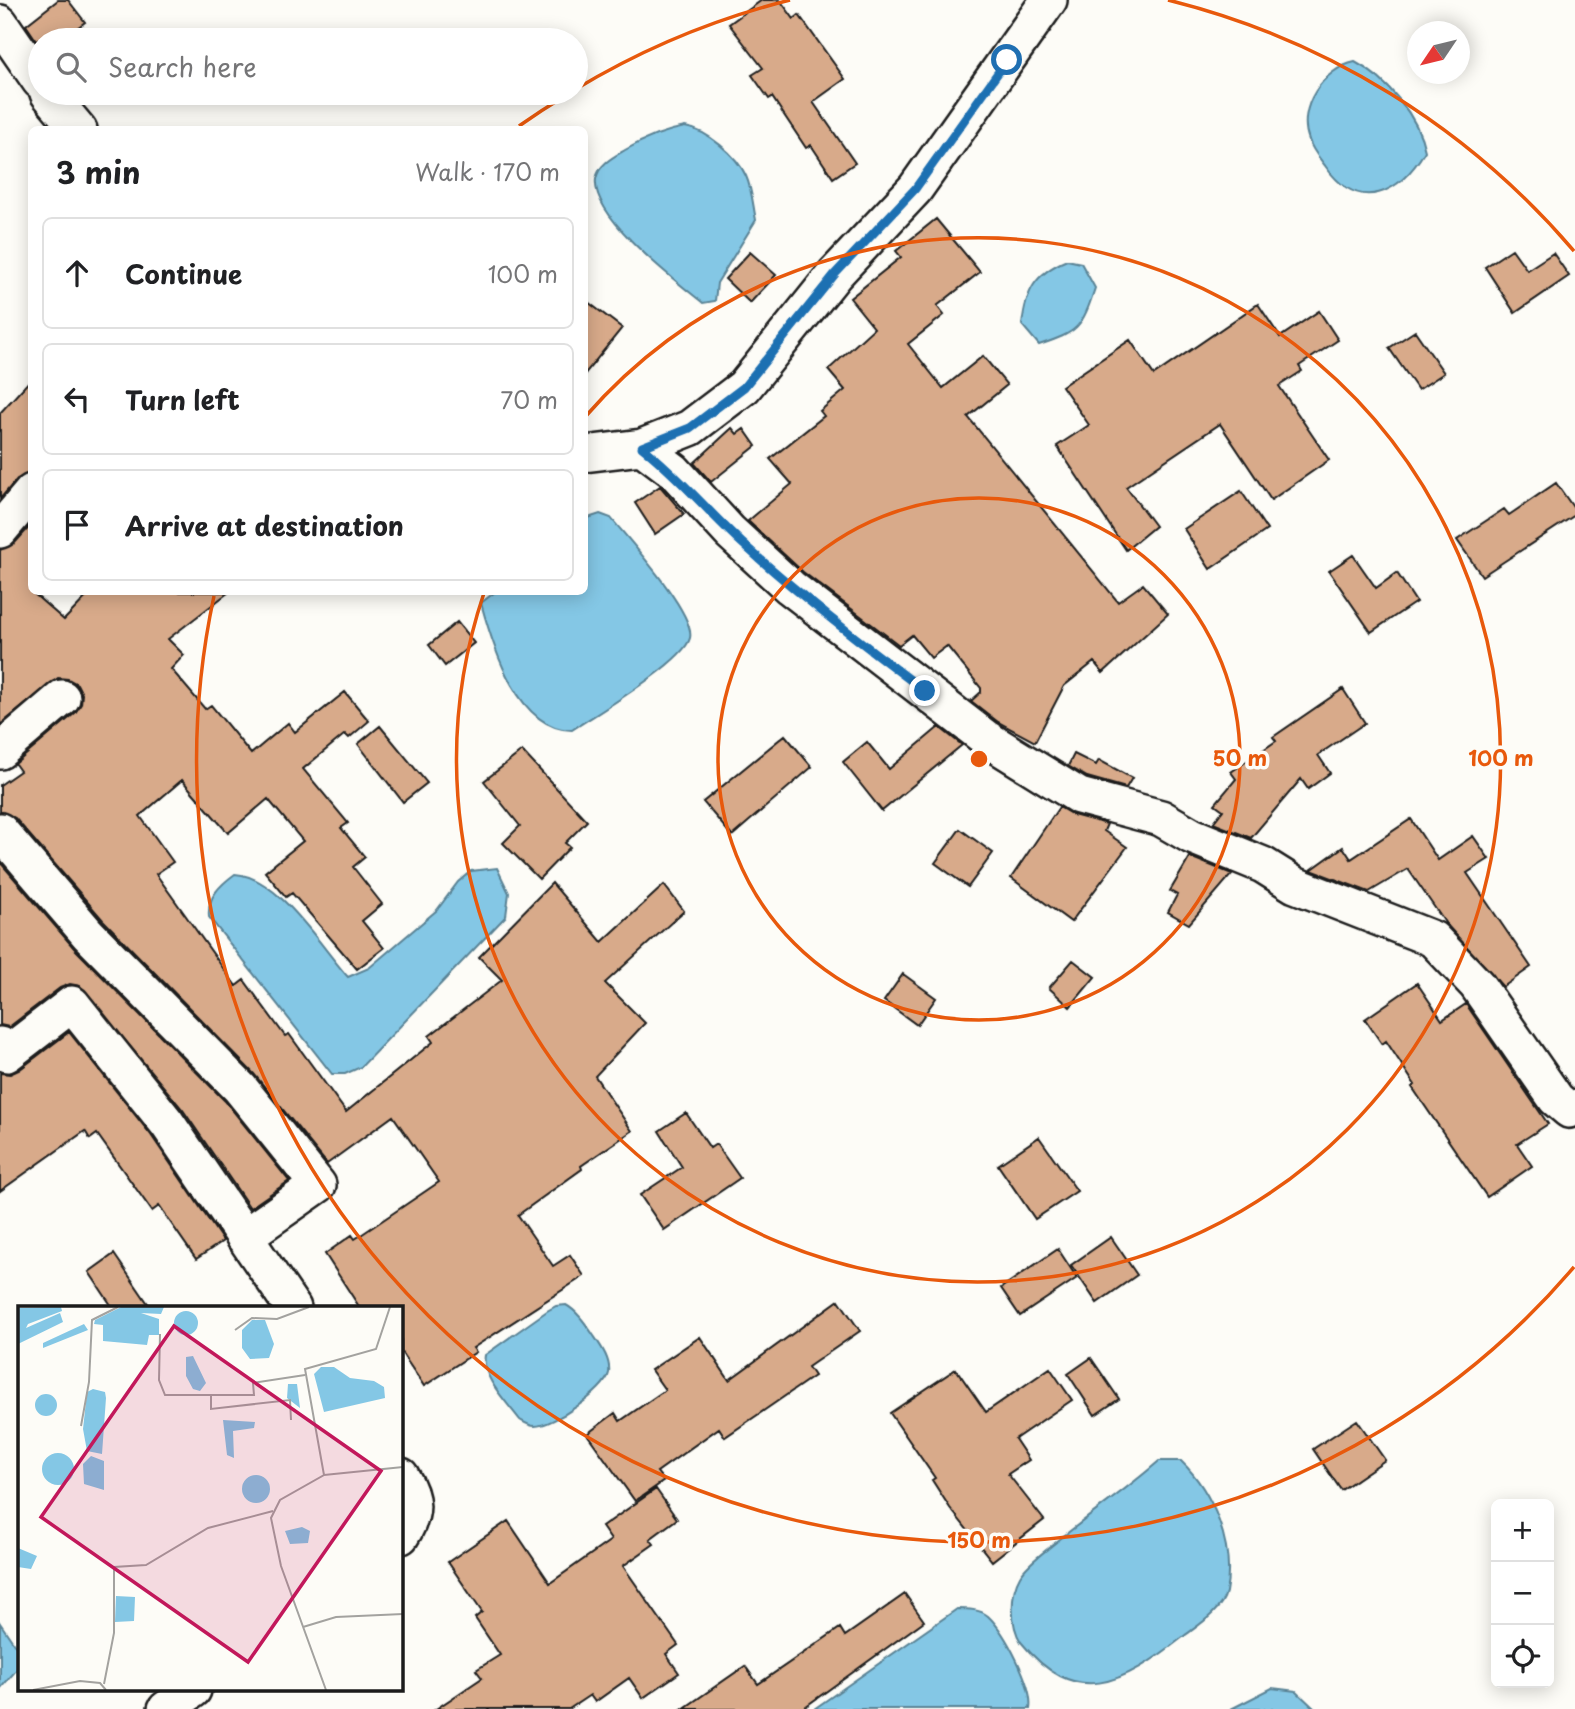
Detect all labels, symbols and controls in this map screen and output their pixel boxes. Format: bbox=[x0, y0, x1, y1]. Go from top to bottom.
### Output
north arrow bbox=[1407, 21, 1470, 84]
search box bbox=[28, 28, 588, 105]
route start bbox=[991, 44, 1022, 75]
text: Search here bbox=[108, 47, 257, 86]
icon: search bbox=[52, 48, 90, 86]
text: 3 min bbox=[56, 149, 141, 194]
text: Walk · 170 m bbox=[415, 154, 560, 189]
icon: ahead bbox=[58, 254, 96, 292]
text: Continue bbox=[125, 254, 242, 293]
text: 100 m bbox=[488, 256, 558, 291]
icon: left bbox=[58, 380, 96, 418]
text: Turn left bbox=[125, 380, 240, 419]
text: 70 m bbox=[500, 382, 558, 417]
icon: arrive bbox=[58, 506, 96, 544]
text: Arrive at destination bbox=[125, 506, 404, 545]
route end bbox=[909, 675, 940, 706]
text: 50 m bbox=[1213, 741, 1267, 773]
text: 100 m bbox=[1468, 741, 1534, 773]
centre of rings bbox=[967, 747, 991, 771]
inset map bbox=[18, 1306, 402, 1692]
map controls bbox=[1491, 1499, 1554, 1688]
button: + bbox=[1491, 1499, 1554, 1562]
text: 150 m bbox=[947, 1523, 1011, 1555]
button: − bbox=[1491, 1562, 1554, 1625]
button: locate bbox=[1491, 1625, 1554, 1688]

